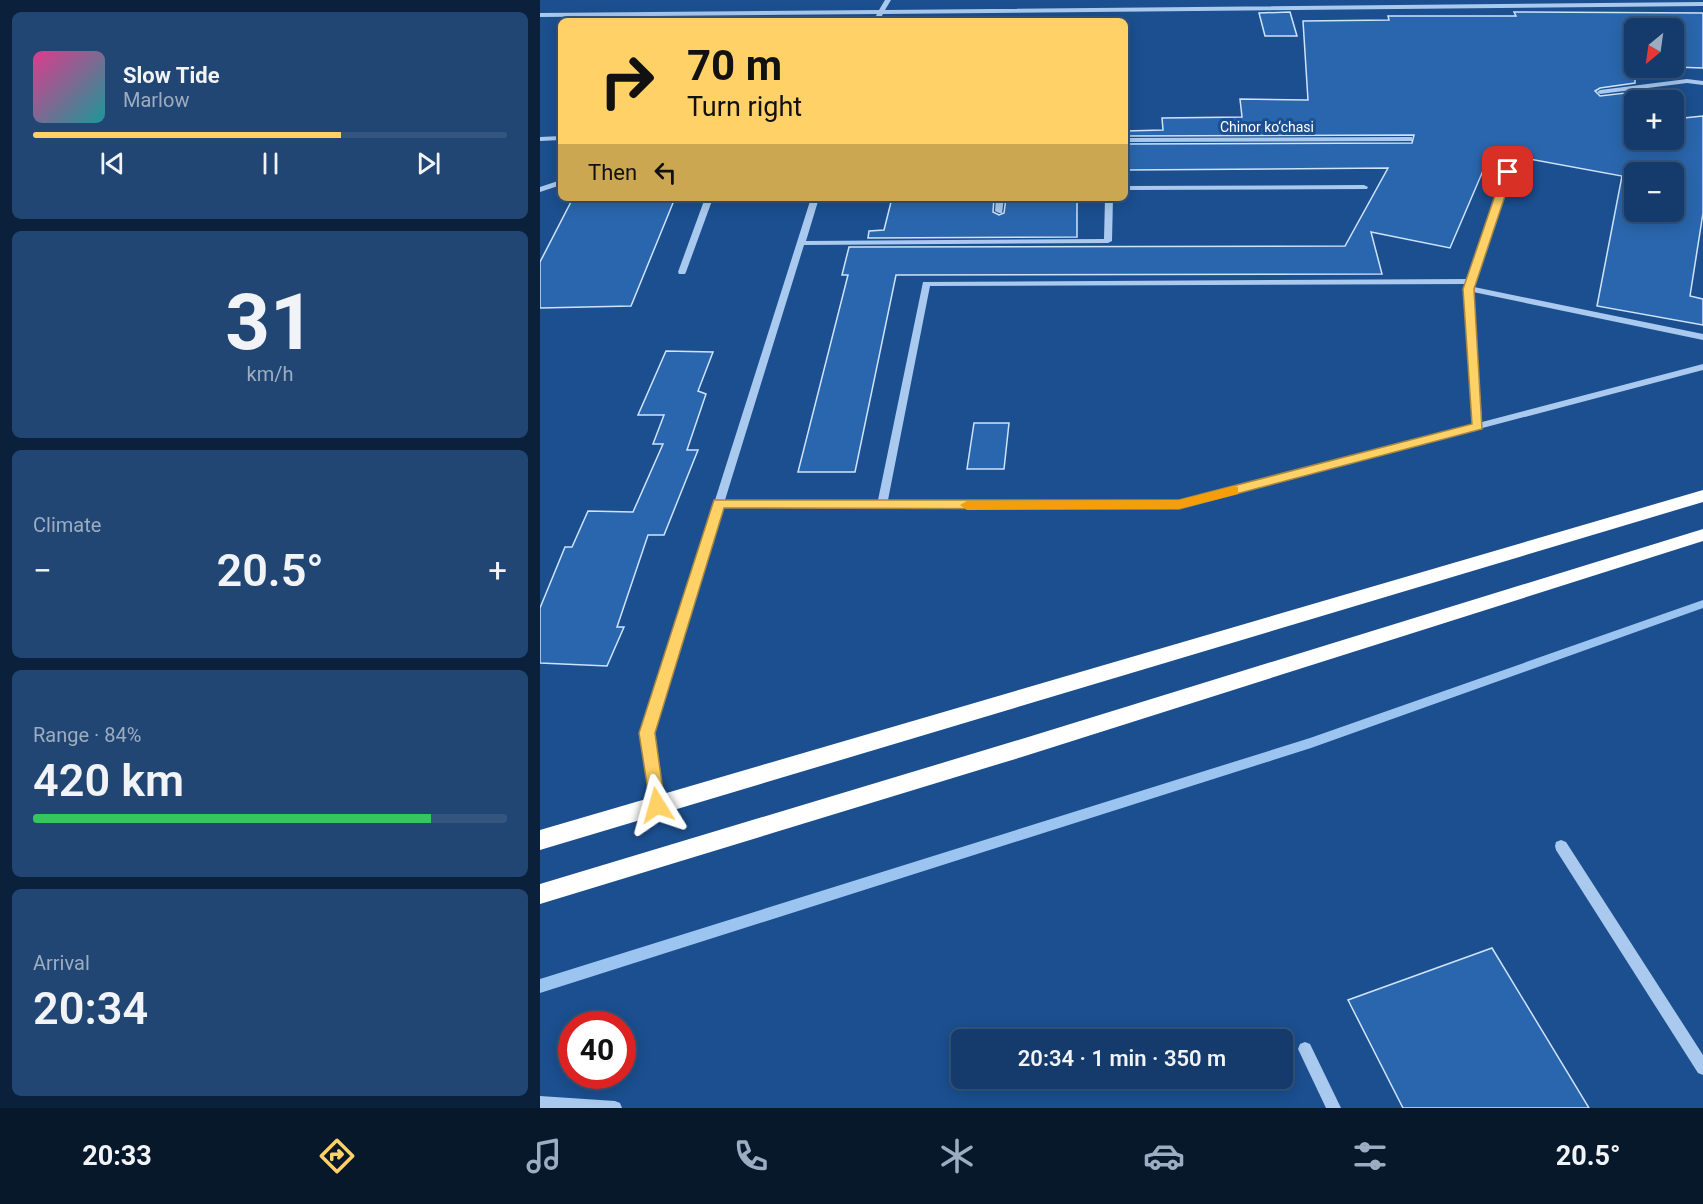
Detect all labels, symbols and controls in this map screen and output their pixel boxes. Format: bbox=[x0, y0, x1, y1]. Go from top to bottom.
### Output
north arrow bbox=[1624, 18, 1684, 78]
map controls bbox=[1624, 18, 1684, 222]
text: 70 m bbox=[687, 41, 782, 90]
icon: right bbox=[588, 42, 666, 120]
text: Slow Tide bbox=[123, 63, 220, 88]
text: Marlow bbox=[123, 88, 189, 112]
button: + bbox=[1624, 90, 1684, 150]
text: Turn right bbox=[687, 91, 802, 123]
street label: Chinor ko‘chasi bbox=[1220, 119, 1314, 135]
pin bbox=[1482, 146, 1533, 197]
icon: previous bbox=[96, 147, 129, 180]
icon: pause bbox=[254, 147, 287, 180]
icon: next bbox=[412, 147, 445, 180]
icon: arrive bbox=[1491, 155, 1524, 188]
icon: left bbox=[649, 156, 682, 189]
text: Then bbox=[588, 160, 637, 185]
button: − bbox=[1624, 162, 1684, 222]
text: 31 bbox=[225, 277, 315, 368]
text: km/h bbox=[247, 362, 293, 386]
text: Climate bbox=[33, 513, 101, 537]
text: 20.5° bbox=[216, 544, 324, 597]
text: − bbox=[33, 551, 52, 590]
text: + bbox=[488, 551, 507, 590]
text: Range · 84% bbox=[33, 723, 141, 747]
text: 420 km bbox=[33, 754, 184, 807]
position arrow bbox=[625, 773, 689, 837]
text: Arrival bbox=[33, 951, 90, 975]
text: 20:34 bbox=[33, 982, 148, 1035]
speed limit sign: 40 bbox=[558, 1011, 636, 1089]
text: 20:34 · 1 min · 350 m bbox=[1018, 1046, 1226, 1071]
icon: directions bbox=[316, 1135, 358, 1177]
icon: music bbox=[523, 1135, 565, 1177]
icon: phone bbox=[730, 1135, 772, 1177]
icon: climate bbox=[936, 1135, 978, 1177]
icon: car bbox=[1143, 1135, 1185, 1177]
icon: filters bbox=[1349, 1135, 1391, 1177]
text: 20:33 bbox=[82, 1140, 152, 1172]
text: 20.5° bbox=[1556, 1140, 1621, 1172]

